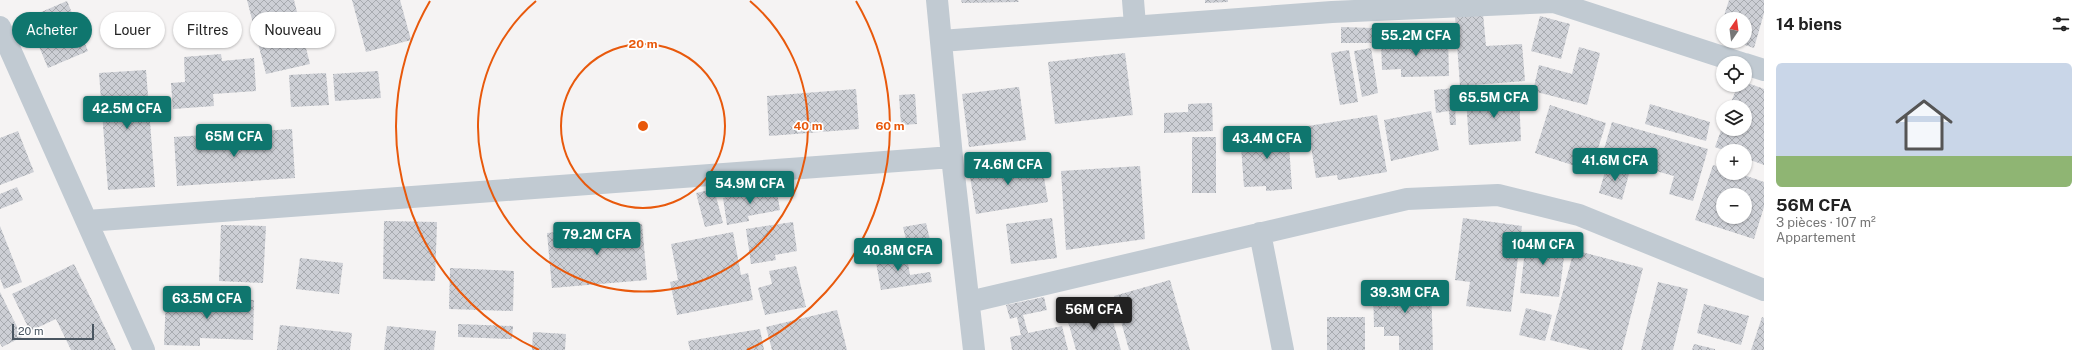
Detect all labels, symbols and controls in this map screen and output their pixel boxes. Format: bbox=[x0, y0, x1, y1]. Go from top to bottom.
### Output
chip: Acheter bbox=[12, 12, 92, 48]
chip: Louer bbox=[100, 12, 165, 48]
chip: Filtres bbox=[173, 12, 242, 48]
chip: Nouveau bbox=[250, 12, 335, 48]
north arrow bbox=[1716, 12, 1752, 48]
map controls bbox=[1716, 12, 1752, 224]
icon: filters bbox=[2050, 13, 2072, 35]
text: 14 biens bbox=[1776, 14, 1842, 34]
pin: 55.2M CFA bbox=[1370, 23, 1462, 57]
text: 55.2M CFA bbox=[1381, 28, 1451, 43]
text: 20 m bbox=[629, 37, 658, 51]
button: locate bbox=[1716, 56, 1752, 92]
pin: 65.5M CFA bbox=[1448, 85, 1540, 119]
icon: home bbox=[1888, 89, 1960, 161]
text: 65.5M CFA bbox=[1459, 90, 1529, 105]
pin: 42.5M CFA bbox=[81, 96, 173, 130]
button: layers bbox=[1716, 100, 1752, 136]
text: 42.5M CFA bbox=[92, 101, 162, 116]
centre of rings bbox=[636, 119, 650, 133]
text: 40 m bbox=[793, 119, 823, 133]
text: 60 m bbox=[875, 119, 905, 133]
pin: 65M CFA bbox=[197, 124, 271, 158]
pin: 43.4M CFA bbox=[1221, 126, 1313, 160]
text: 65M CFA bbox=[205, 129, 263, 144]
text: 43.4M CFA bbox=[1232, 131, 1302, 146]
button: + bbox=[1716, 144, 1752, 180]
pin: 41.6M CFA bbox=[1569, 148, 1661, 182]
pin: 74.6M CFA bbox=[962, 152, 1054, 186]
text: 41.6M CFA bbox=[1582, 153, 1648, 168]
text: 74.6M CFA bbox=[973, 157, 1043, 172]
pin: 54.9M CFA bbox=[704, 171, 796, 205]
text: 54.9M CFA bbox=[715, 176, 785, 191]
button: − bbox=[1716, 188, 1752, 224]
text: 56M CFA bbox=[1776, 195, 1852, 215]
text: 3 pièces · 107 m² bbox=[1776, 215, 1876, 230]
pin: 79.2M CFA bbox=[551, 222, 643, 256]
text: 79.2M CFA bbox=[562, 227, 632, 242]
text: Appartement bbox=[1776, 230, 1856, 245]
pin: 104M CFA bbox=[1502, 232, 1584, 266]
text: 104M CFA bbox=[1511, 237, 1575, 252]
pin: 40.8M CFA bbox=[852, 238, 944, 272]
text: 40.8M CFA bbox=[863, 243, 933, 258]
pin: 39.3M CFA bbox=[1359, 280, 1451, 314]
text: 39.3M CFA bbox=[1370, 285, 1440, 300]
pin: 63.5M CFA bbox=[161, 286, 253, 320]
text: 63.5M CFA bbox=[172, 291, 242, 306]
pin: 56M CFA bbox=[1057, 297, 1131, 331]
text: 56M CFA bbox=[1065, 302, 1123, 317]
scale bar bbox=[12, 322, 94, 341]
text: 20 m bbox=[18, 325, 43, 337]

